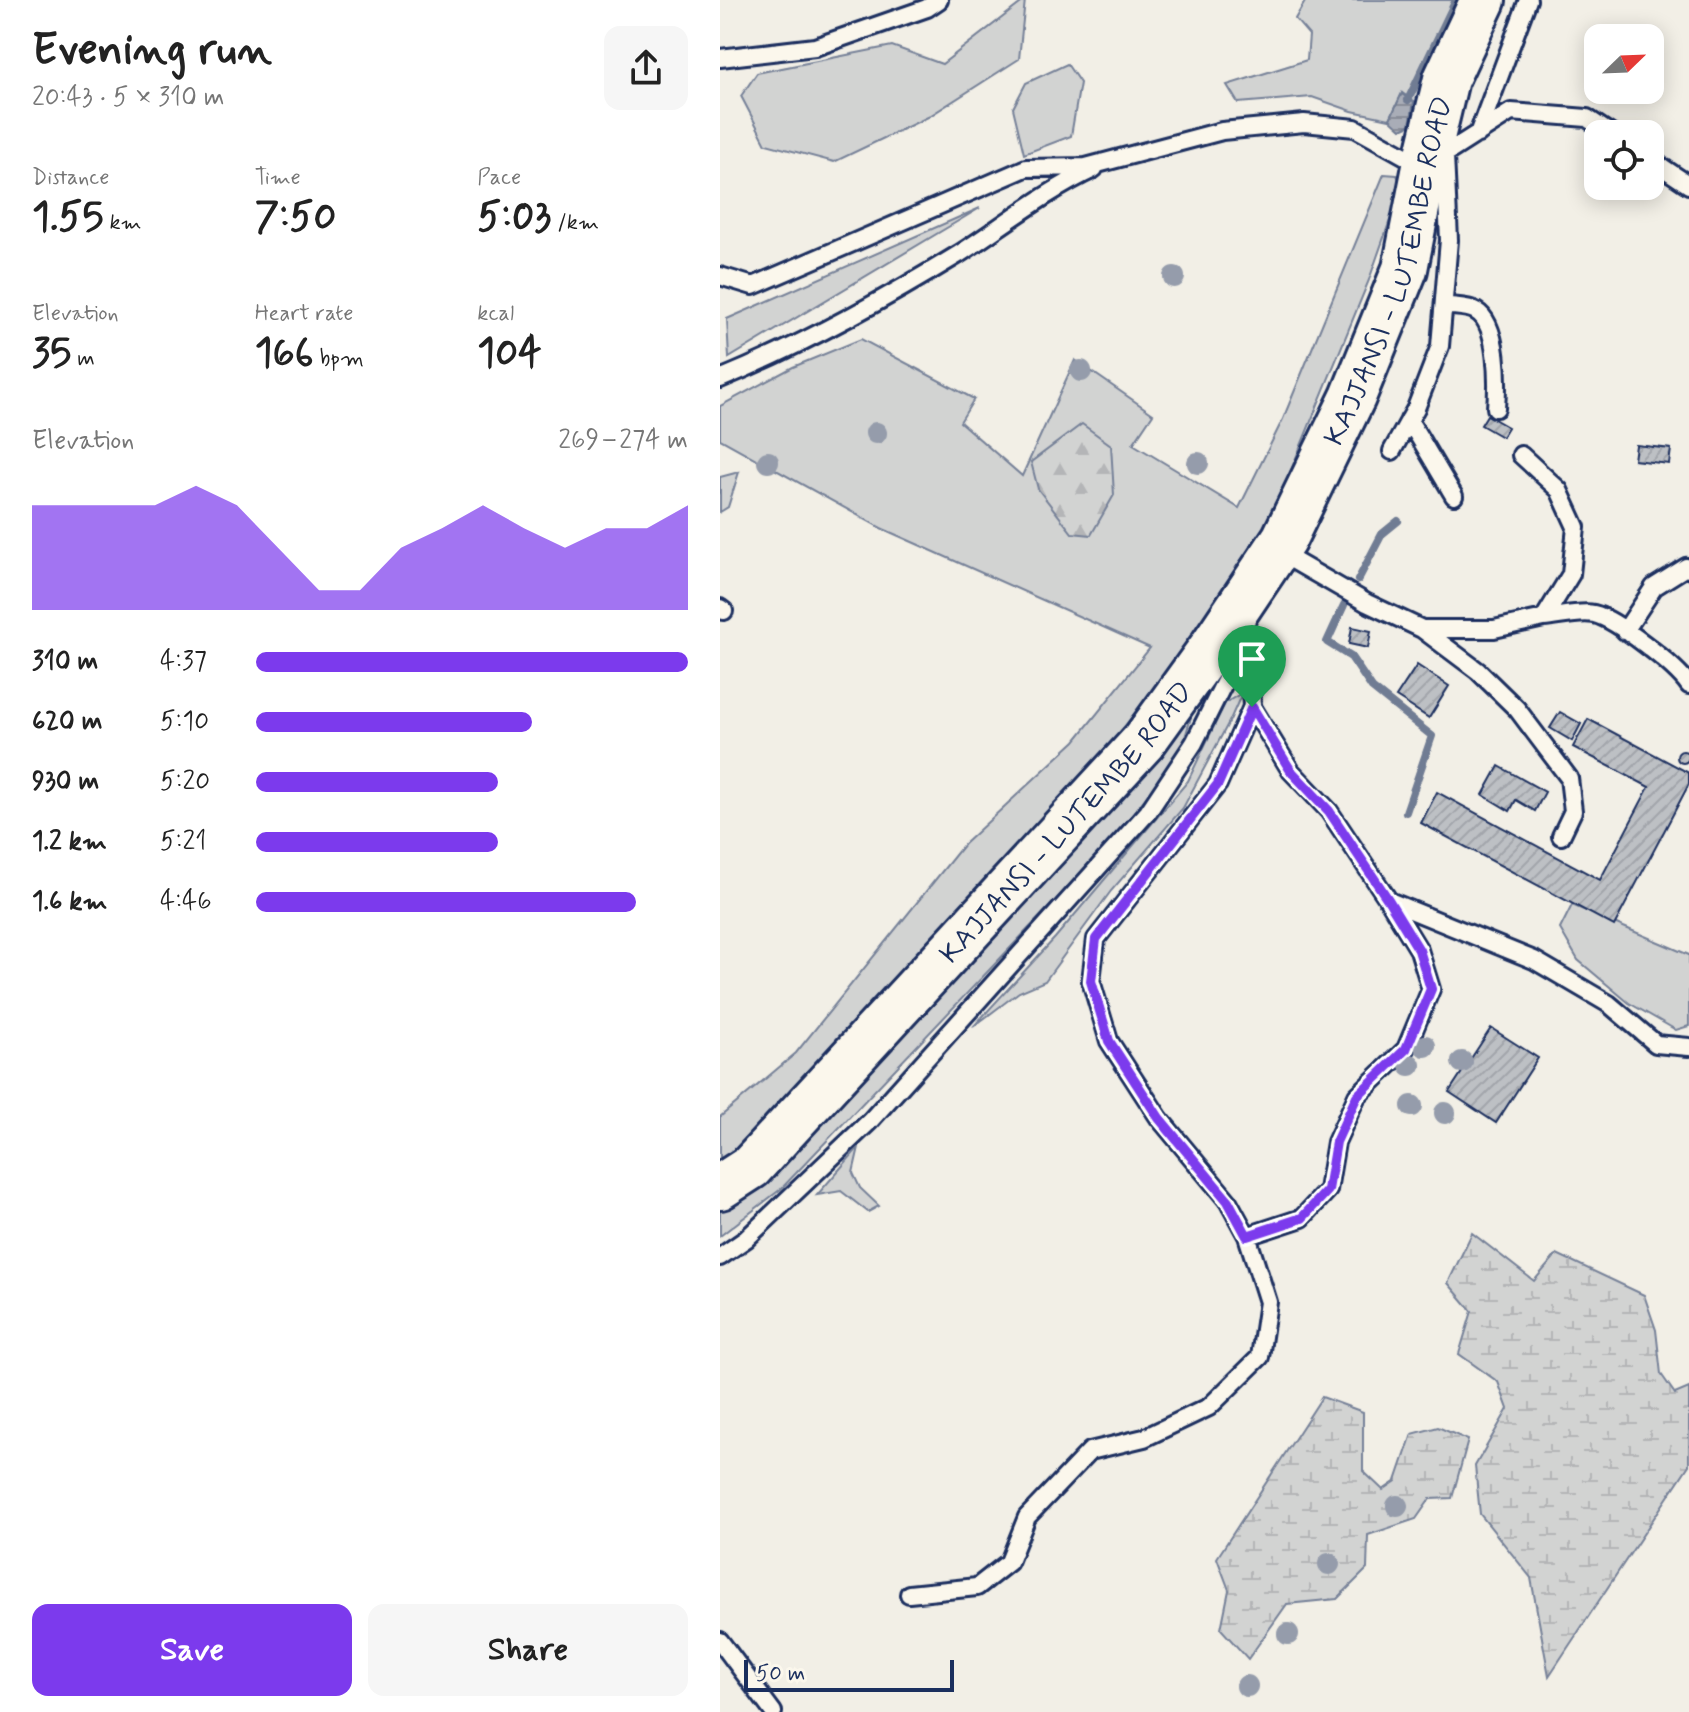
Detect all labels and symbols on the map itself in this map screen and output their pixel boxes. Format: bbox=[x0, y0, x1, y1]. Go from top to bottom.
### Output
north arrow bbox=[1584, 24, 1664, 104]
street label: KAJJANSI - LUTEMBE ROAD bbox=[1316, 93, 1462, 452]
pin bbox=[1218, 625, 1286, 707]
street label: KAJJANSI - LUTEMBE ROAD bbox=[932, 675, 1202, 972]
scale bar bbox=[744, 1656, 954, 1692]

